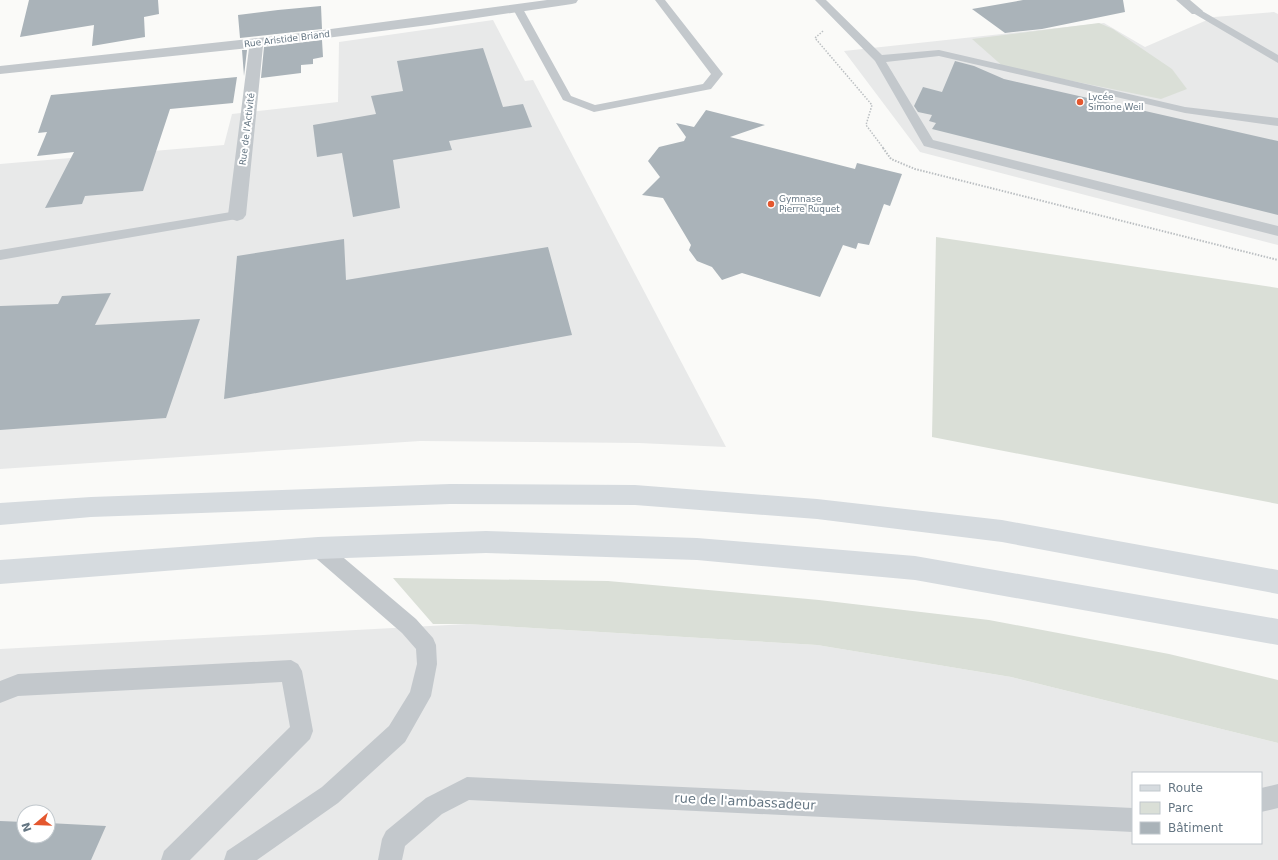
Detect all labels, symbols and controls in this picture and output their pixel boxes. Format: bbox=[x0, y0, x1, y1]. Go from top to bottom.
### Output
street label: Rue Aristide Briand bbox=[243, 29, 331, 49]
street label: Rue de l'Activité bbox=[238, 92, 256, 166]
place label: Lycée Simone Weil bbox=[1088, 92, 1144, 112]
marker: Lycée Simone Weil bbox=[1075, 97, 1085, 107]
place label: Gymnase Pierre Ruquet bbox=[779, 194, 840, 214]
marker: Gymnase Pierre Ruquet bbox=[766, 199, 776, 209]
legend bbox=[1132, 772, 1262, 844]
text: Route bbox=[1168, 781, 1203, 795]
street label: rue de l'ambassadeur bbox=[674, 790, 817, 813]
text: Parc bbox=[1168, 801, 1193, 815]
north arrow bbox=[16, 804, 56, 844]
text: N bbox=[19, 821, 35, 834]
text: Bâtiment bbox=[1168, 821, 1223, 835]

